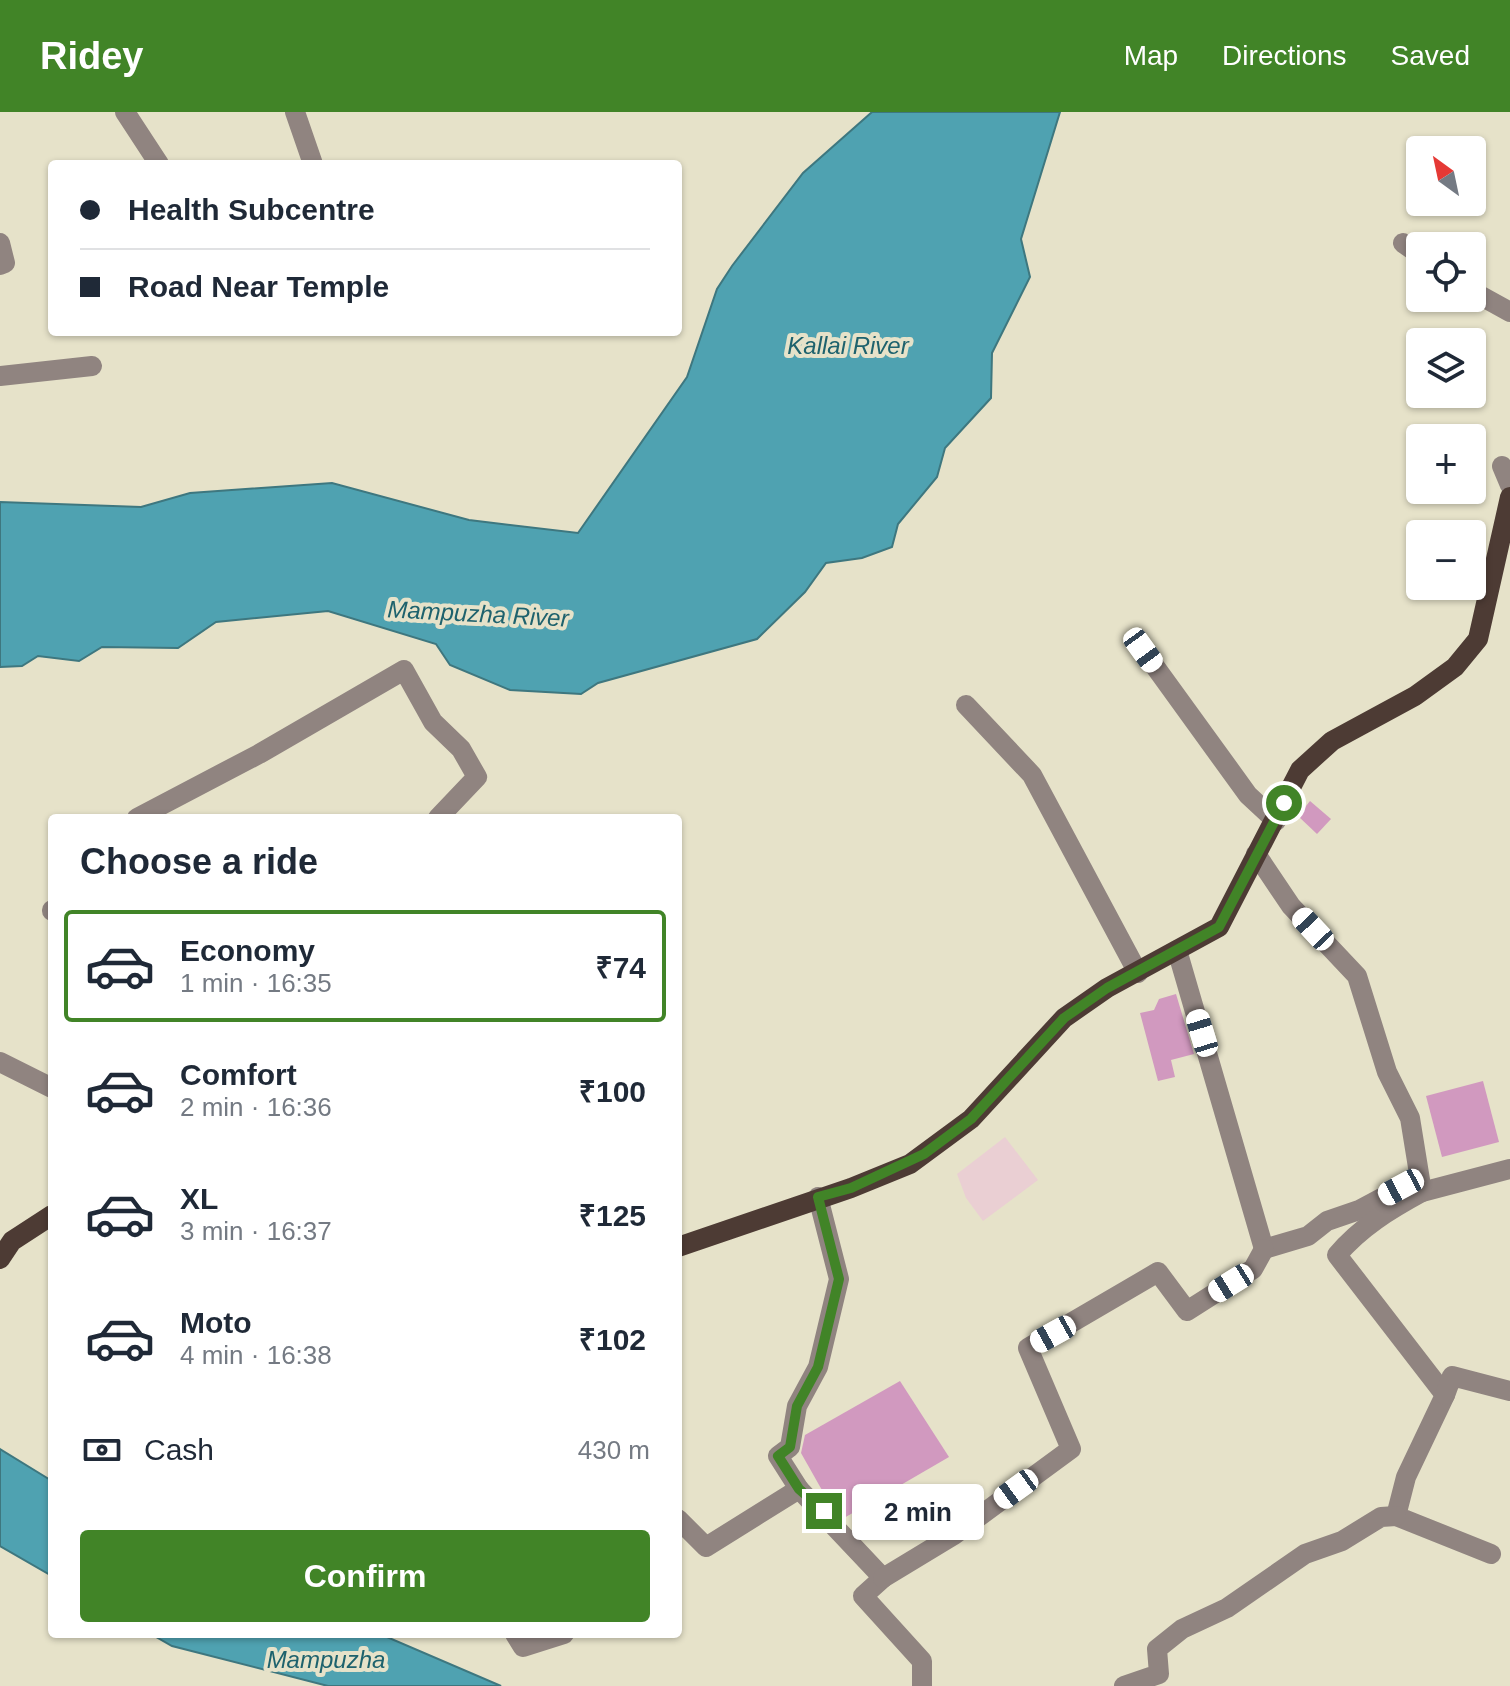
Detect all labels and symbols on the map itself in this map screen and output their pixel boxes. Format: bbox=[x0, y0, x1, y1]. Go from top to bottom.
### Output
north arrow bbox=[1406, 136, 1486, 216]
water label: Kallai River bbox=[787, 332, 910, 359]
water label: Mampuzha River bbox=[387, 595, 570, 632]
car bbox=[1119, 624, 1167, 676]
route start bbox=[1266, 785, 1302, 821]
car bbox=[1288, 903, 1338, 955]
car bbox=[1184, 1007, 1220, 1059]
car bbox=[1374, 1165, 1428, 1209]
car bbox=[1204, 1260, 1258, 1306]
car bbox=[1026, 1312, 1080, 1356]
car bbox=[990, 1465, 1042, 1513]
callout: 2 min bbox=[852, 1483, 984, 1539]
route end bbox=[806, 1493, 842, 1529]
water label: Mampuzha bbox=[267, 1646, 385, 1673]

